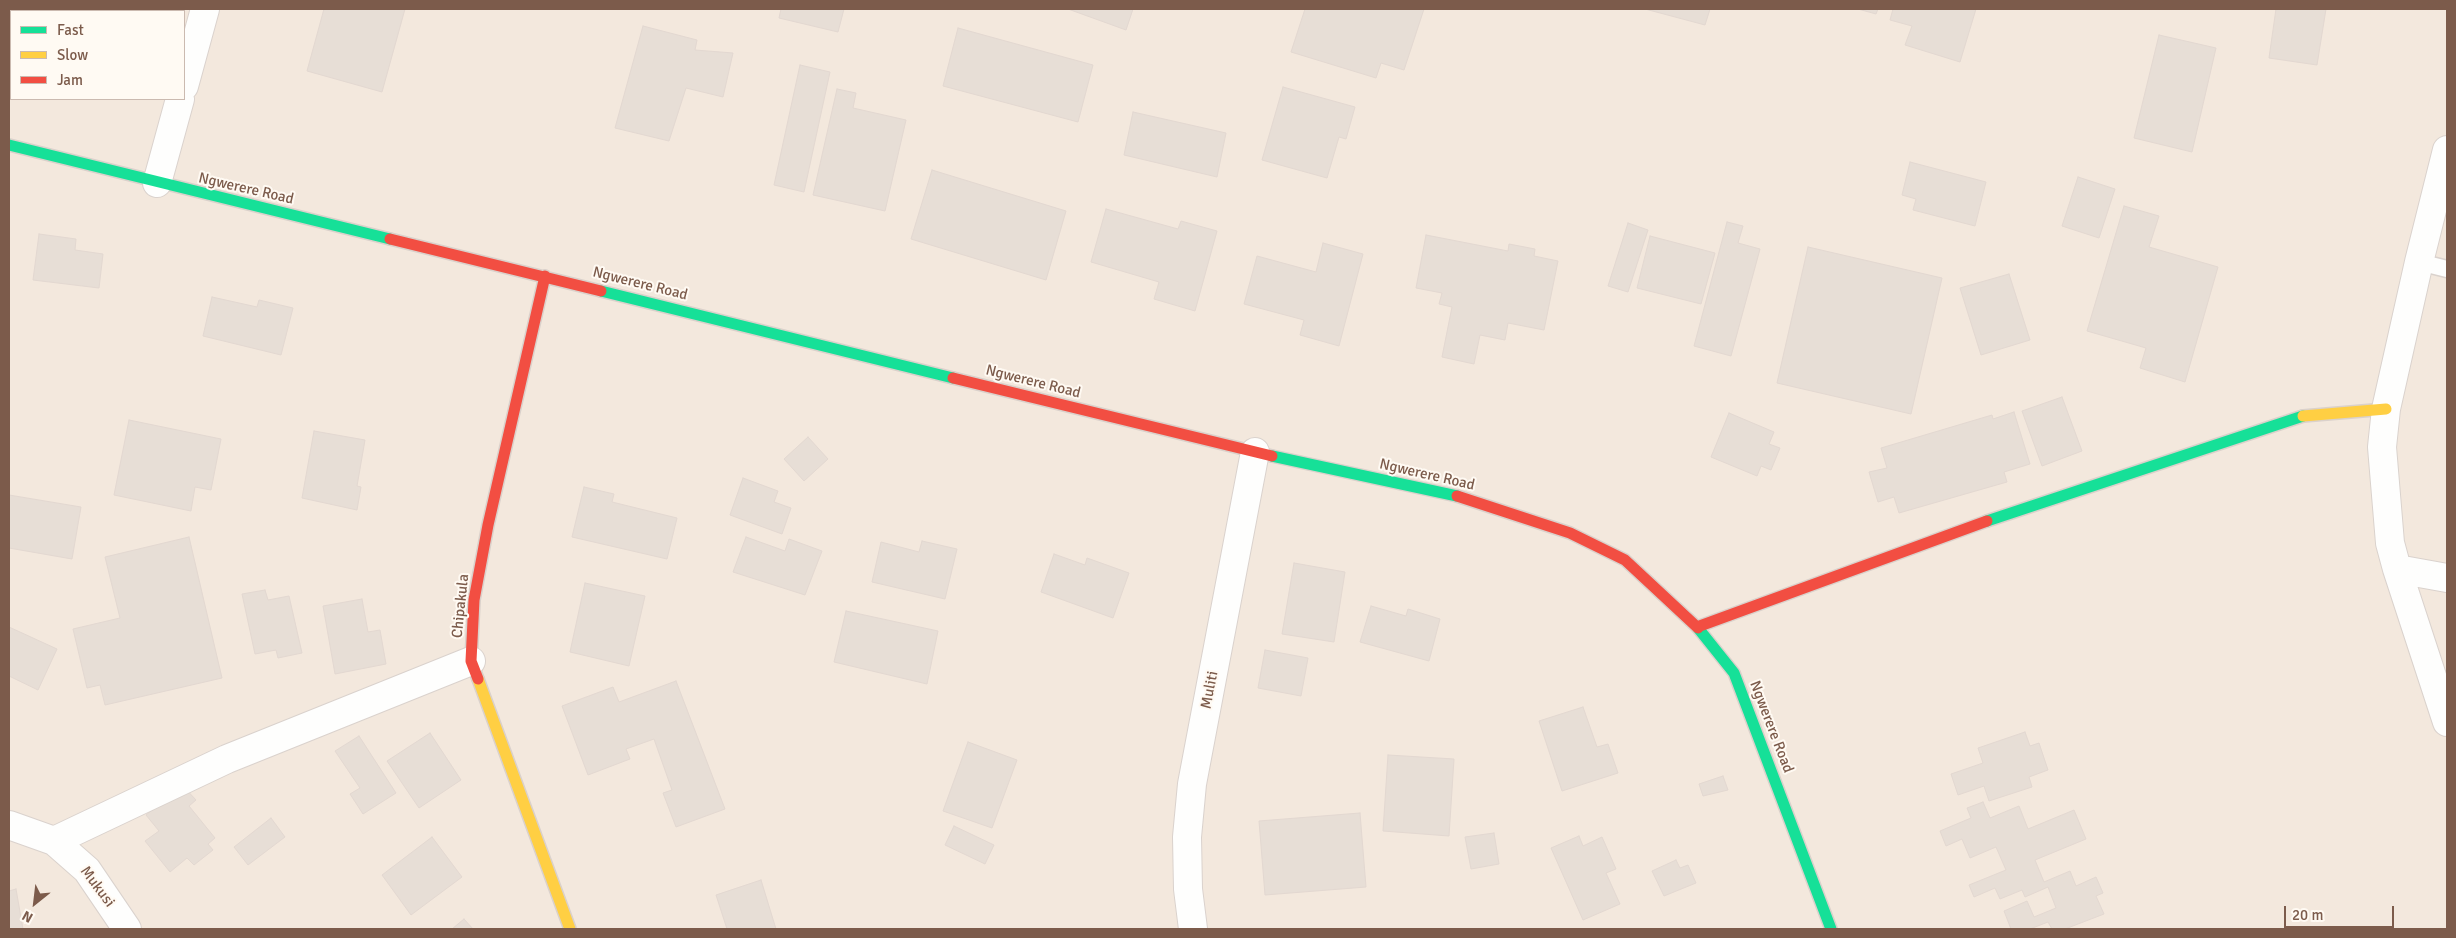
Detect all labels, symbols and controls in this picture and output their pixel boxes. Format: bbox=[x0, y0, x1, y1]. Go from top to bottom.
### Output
legend bbox=[10, 10, 185, 100]
text: Fast bbox=[57, 21, 84, 39]
text: Slow bbox=[57, 46, 88, 64]
text: Jam bbox=[57, 71, 83, 89]
street label: Ngwerere Road bbox=[197, 169, 295, 209]
street label: Ngwerere Road bbox=[591, 264, 689, 304]
street label: Ngwerere Road bbox=[984, 362, 1082, 402]
street label: Ngwerere Road bbox=[1378, 455, 1476, 495]
street label: Chipakula bbox=[449, 573, 473, 639]
street label: Muliti bbox=[1198, 670, 1222, 710]
street label: Ngwerere Road bbox=[1745, 678, 1797, 776]
street label: Mukusi bbox=[76, 863, 118, 911]
north arrow bbox=[10, 878, 60, 928]
scale bar bbox=[2286, 896, 2396, 928]
text: 20 m bbox=[2292, 906, 2323, 924]
text: N bbox=[19, 907, 36, 926]

